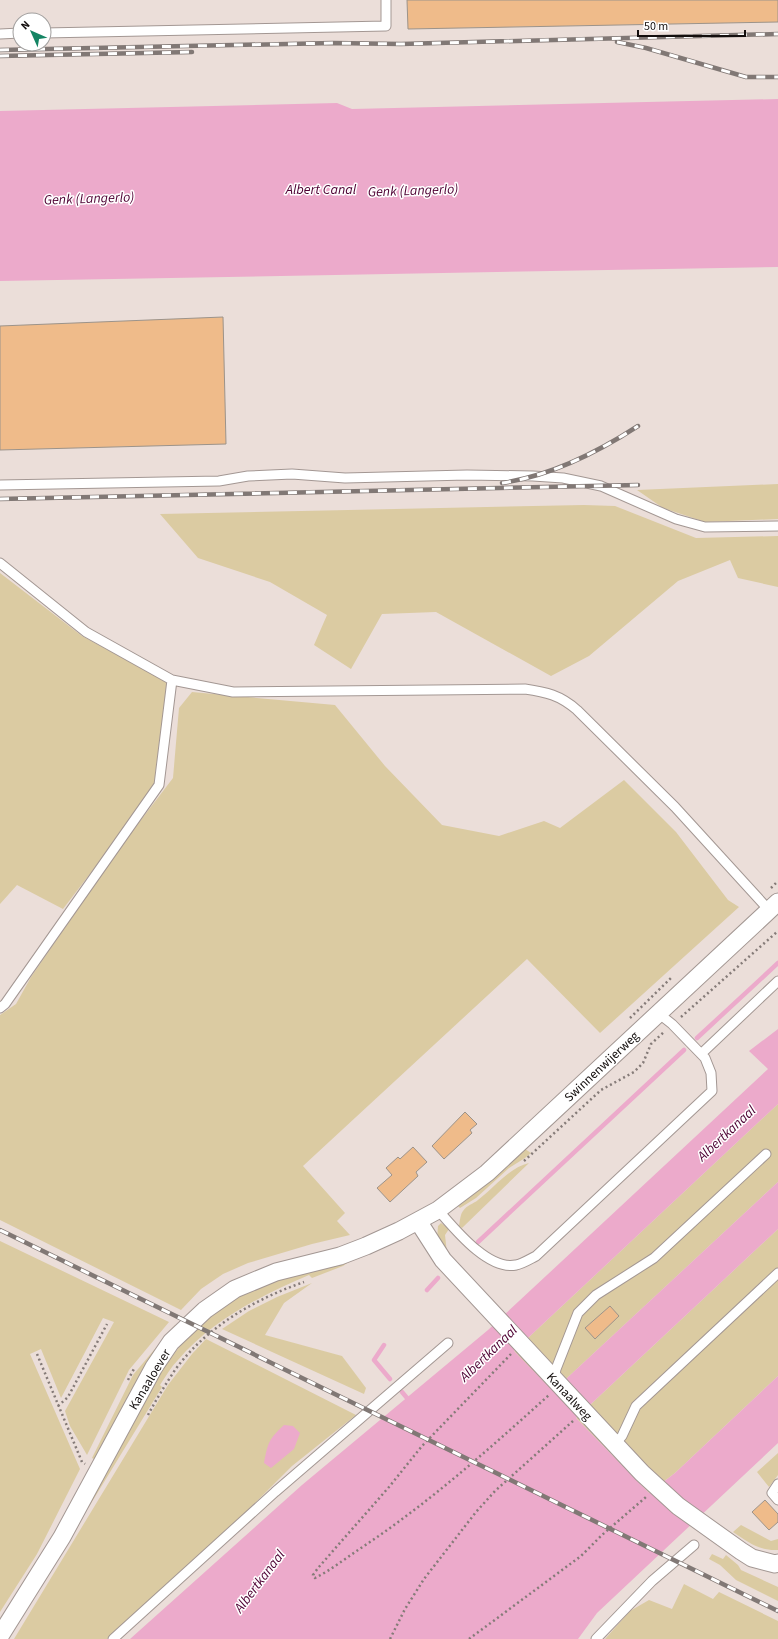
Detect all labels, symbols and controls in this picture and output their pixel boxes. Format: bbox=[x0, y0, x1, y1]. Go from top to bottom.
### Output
north arrow bbox=[12, 12, 52, 52]
scale bar bbox=[638, 12, 745, 38]
text: N bbox=[17, 17, 33, 33]
text: 50 m bbox=[644, 18, 668, 35]
water label: Genk (Langerlo) bbox=[367, 179, 459, 203]
water label: Albert Canal bbox=[285, 180, 357, 200]
water label: Genk (Langerlo) bbox=[43, 187, 135, 211]
street label: Swinnenwijerweg bbox=[560, 1027, 643, 1106]
water label: Albertkanaal bbox=[692, 1101, 761, 1167]
water label: Albertkanaal bbox=[454, 1320, 523, 1387]
street label: Kanaaloever bbox=[125, 1345, 175, 1413]
street label: Kanaalweg bbox=[542, 1369, 597, 1425]
water label: Albertkanaal bbox=[229, 1546, 290, 1618]

